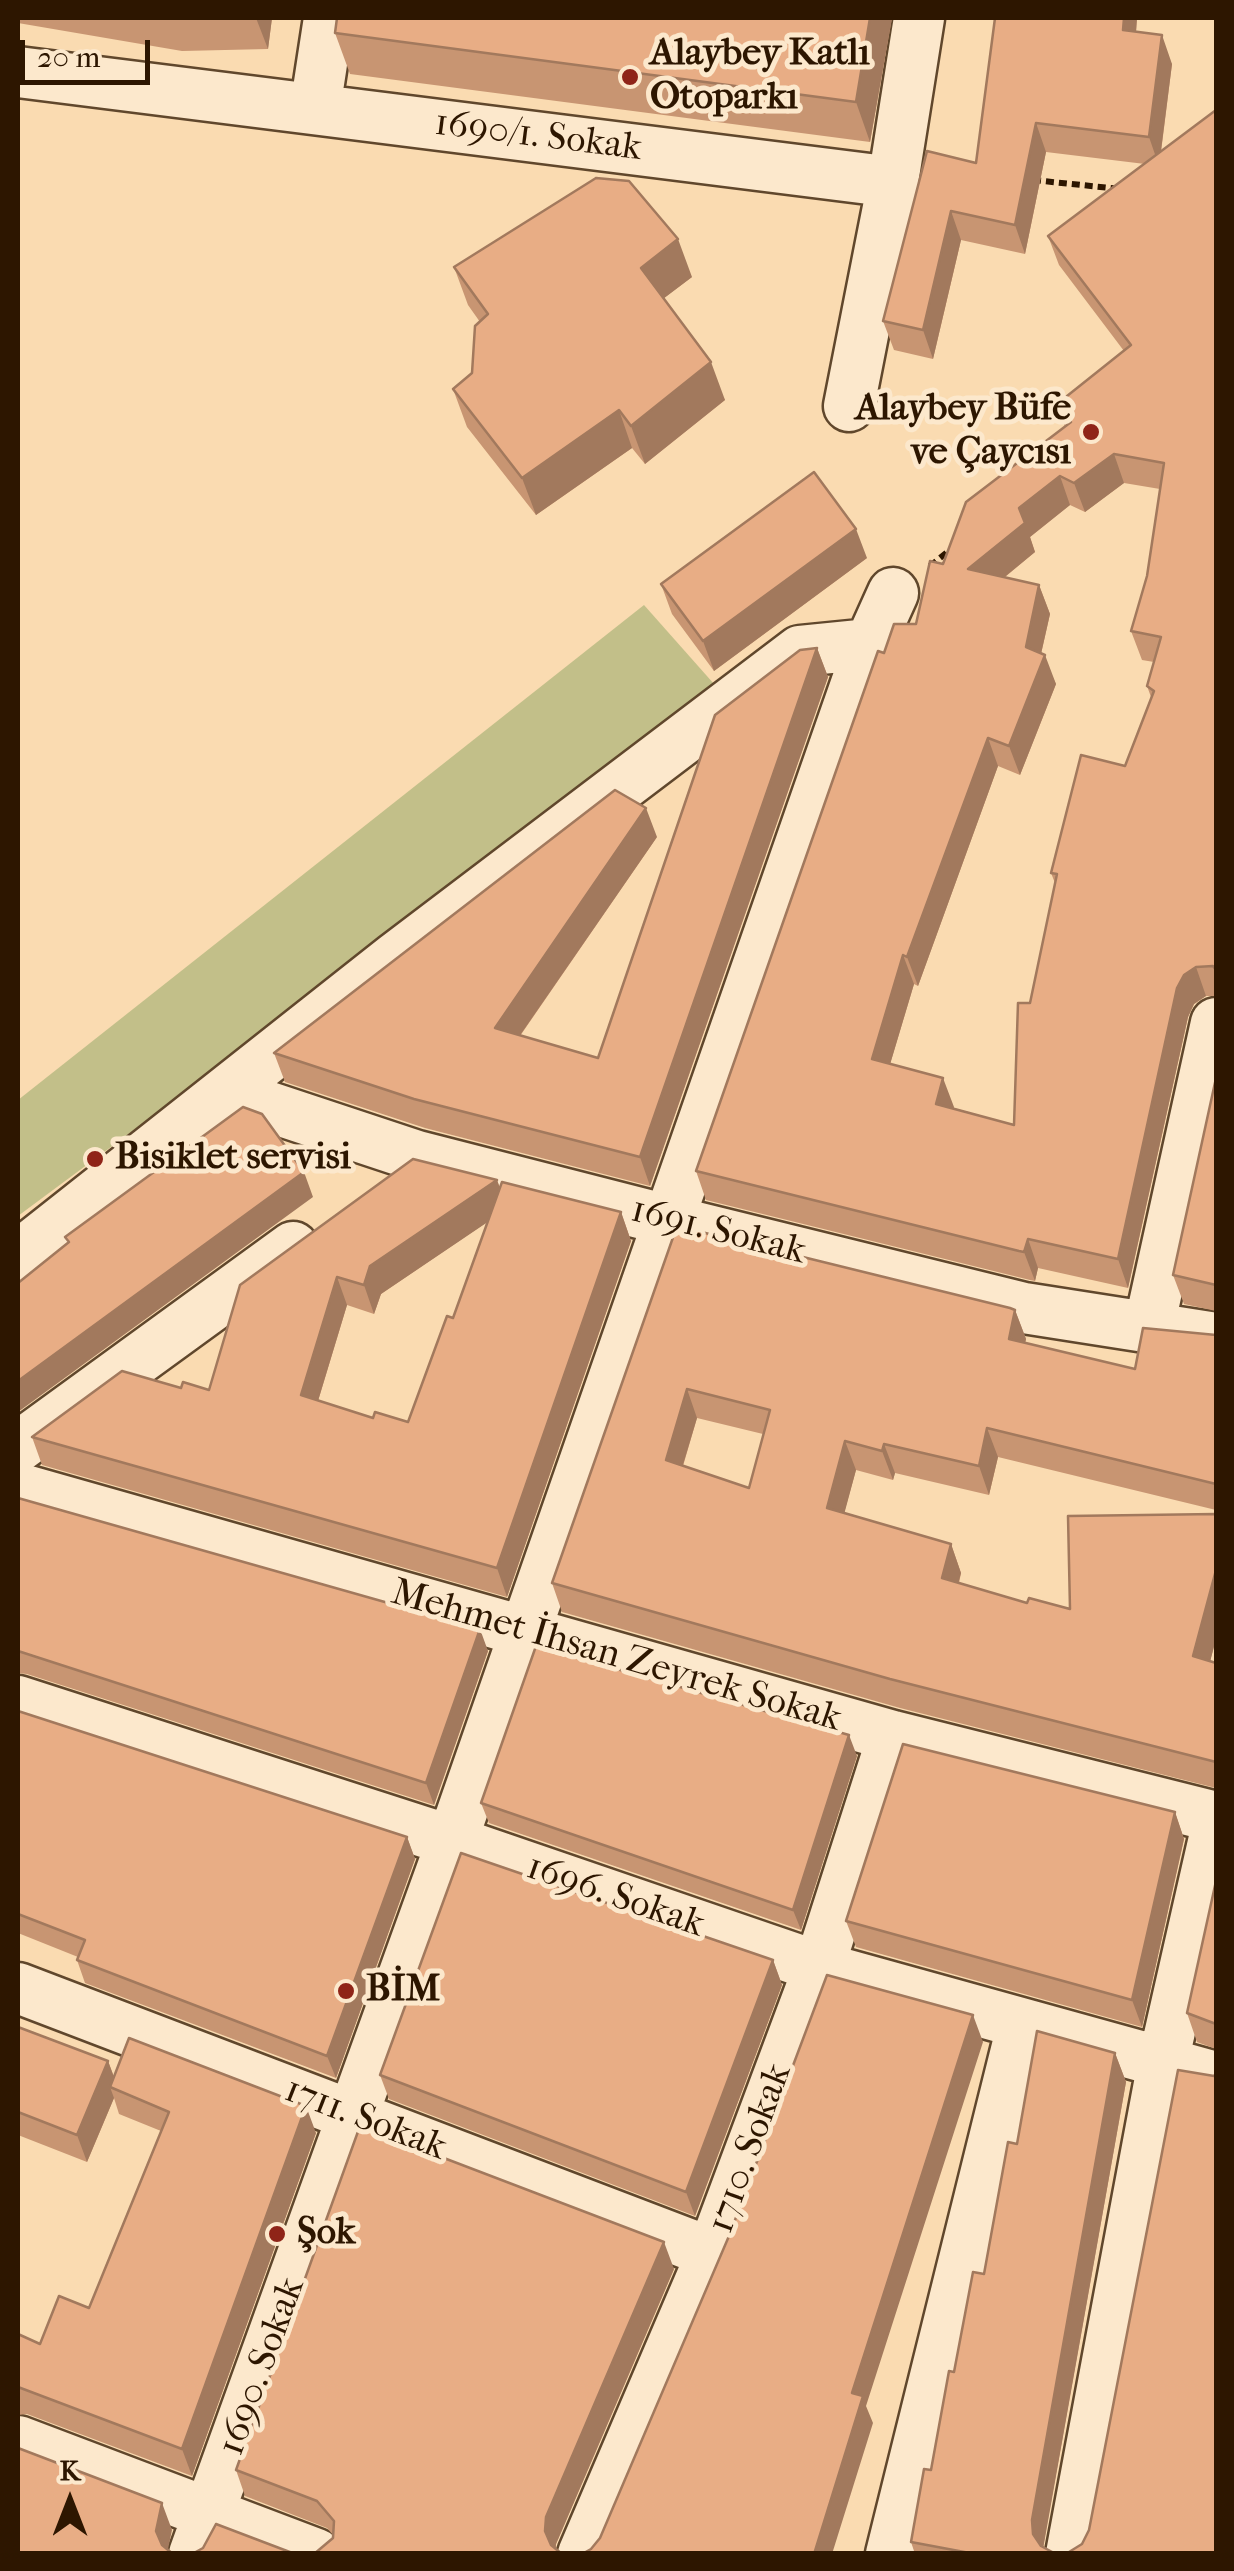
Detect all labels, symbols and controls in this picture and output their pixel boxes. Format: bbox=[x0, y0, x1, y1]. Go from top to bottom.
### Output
scale bar bbox=[25, 20, 155, 82]
place label: Alaybey Katlı Otoparkı bbox=[650, 32, 870, 121]
text: 20 m bbox=[37, 40, 100, 75]
marker: Alaybey Katlı Otoparkı bbox=[619, 66, 641, 88]
street label: 1690/1. Sokak bbox=[432, 102, 644, 172]
place label: Alaybey Büfe ve Çaycısı bbox=[855, 387, 1071, 476]
marker: Alaybey Büfe ve Çaycısı bbox=[1080, 421, 1102, 443]
place label: Bisiklet servisi bbox=[115, 1136, 351, 1182]
marker: Bisiklet servisi bbox=[84, 1148, 106, 1170]
street label: 1691. Sokak bbox=[626, 1188, 810, 1276]
street label: Mehmet İhsan Zeyrek Sokak bbox=[386, 1571, 846, 1743]
street label: 1696. Sokak bbox=[520, 1845, 710, 1949]
place label: BİM bbox=[366, 1968, 440, 2014]
marker: BİM bbox=[335, 1980, 357, 2002]
street label: 1710. Sokak bbox=[699, 2058, 803, 2240]
street label: 1711. Sokak bbox=[278, 2068, 452, 2172]
place label: Şok bbox=[297, 2211, 355, 2257]
marker: Şok bbox=[266, 2223, 288, 2245]
street label: 1690. Sokak bbox=[210, 2272, 316, 2462]
north arrow bbox=[20, 2451, 120, 2551]
text: K bbox=[60, 2454, 80, 2487]

